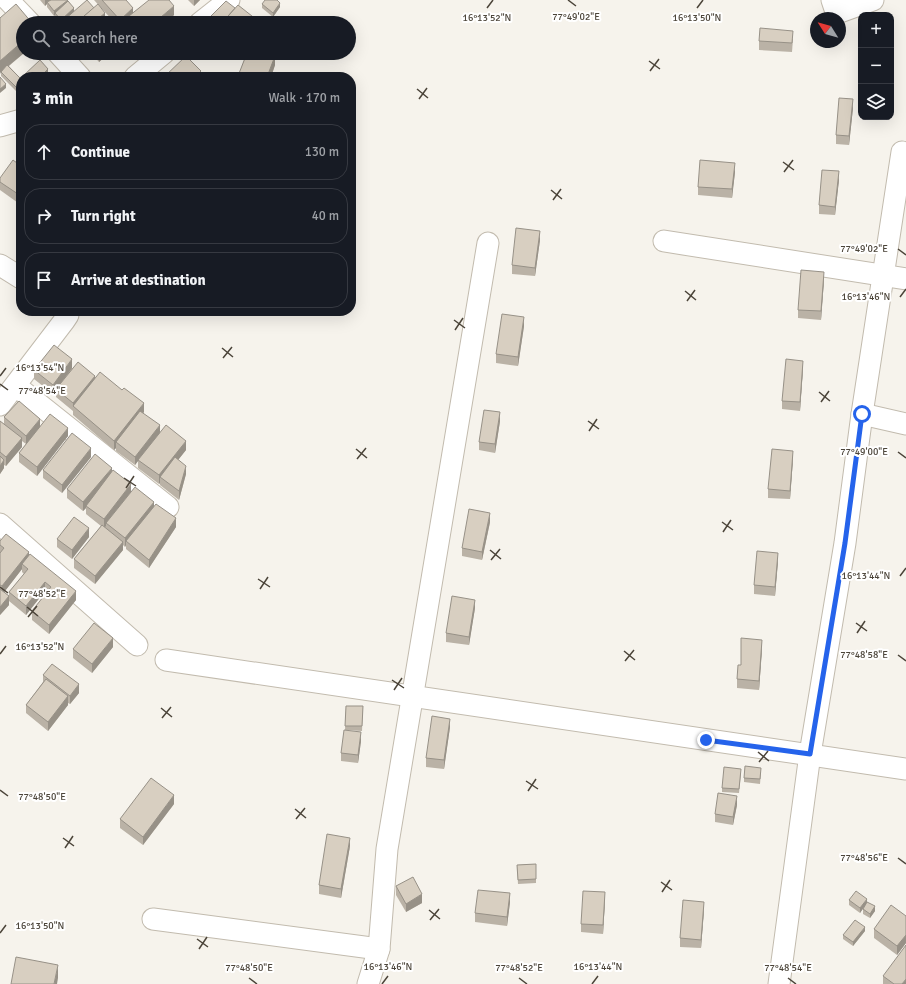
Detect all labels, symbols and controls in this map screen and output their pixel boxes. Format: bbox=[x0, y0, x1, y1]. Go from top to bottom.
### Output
text: 77°49'02"E bbox=[552, 11, 600, 23]
text: 16°13'52"N bbox=[463, 12, 511, 24]
text: 16°13'50"N bbox=[673, 12, 721, 24]
north arrow bbox=[810, 12, 846, 48]
map controls bbox=[858, 12, 894, 120]
button: + bbox=[858, 12, 894, 48]
search box bbox=[16, 16, 356, 60]
icon: search bbox=[30, 27, 52, 49]
text: Search here bbox=[62, 29, 138, 47]
button: − bbox=[858, 48, 894, 84]
button: layers bbox=[858, 84, 894, 120]
text: 3 min bbox=[32, 88, 73, 109]
text: Walk · 170 m bbox=[269, 90, 340, 106]
icon: ahead bbox=[33, 141, 55, 163]
text: Continue bbox=[71, 143, 130, 161]
text: 130 m bbox=[305, 144, 339, 160]
icon: right bbox=[33, 205, 55, 227]
text: Turn right bbox=[71, 207, 136, 225]
text: 40 m bbox=[312, 208, 339, 224]
text: 77°49'02"E bbox=[840, 243, 888, 255]
icon: arrive bbox=[33, 269, 55, 291]
text: Arrive at destination bbox=[71, 271, 206, 289]
text: 16°13'46"N bbox=[842, 291, 890, 303]
text: 16°13'54"N bbox=[16, 362, 64, 374]
text: 77°48'54"E bbox=[18, 385, 66, 397]
route start bbox=[853, 405, 871, 423]
text: 77°49'00"E bbox=[840, 446, 888, 458]
text: 16°13'44"N bbox=[842, 570, 890, 582]
text: 77°48'52"E bbox=[18, 588, 66, 600]
text: 16°13'52"N bbox=[16, 641, 64, 653]
text: 77°48'58"E bbox=[840, 649, 888, 661]
route end bbox=[697, 731, 715, 749]
text: 77°48'50"E bbox=[18, 791, 66, 803]
text: 77°48'56"E bbox=[840, 852, 888, 864]
text: 16°13'50"N bbox=[16, 920, 64, 932]
text: 16°13'46"N bbox=[364, 961, 412, 973]
text: 16°13'44"N bbox=[574, 961, 622, 973]
text: 77°48'50"E bbox=[225, 962, 273, 974]
text: 77°48'52"E bbox=[495, 962, 543, 974]
text: 77°48'54"E bbox=[764, 962, 812, 974]

